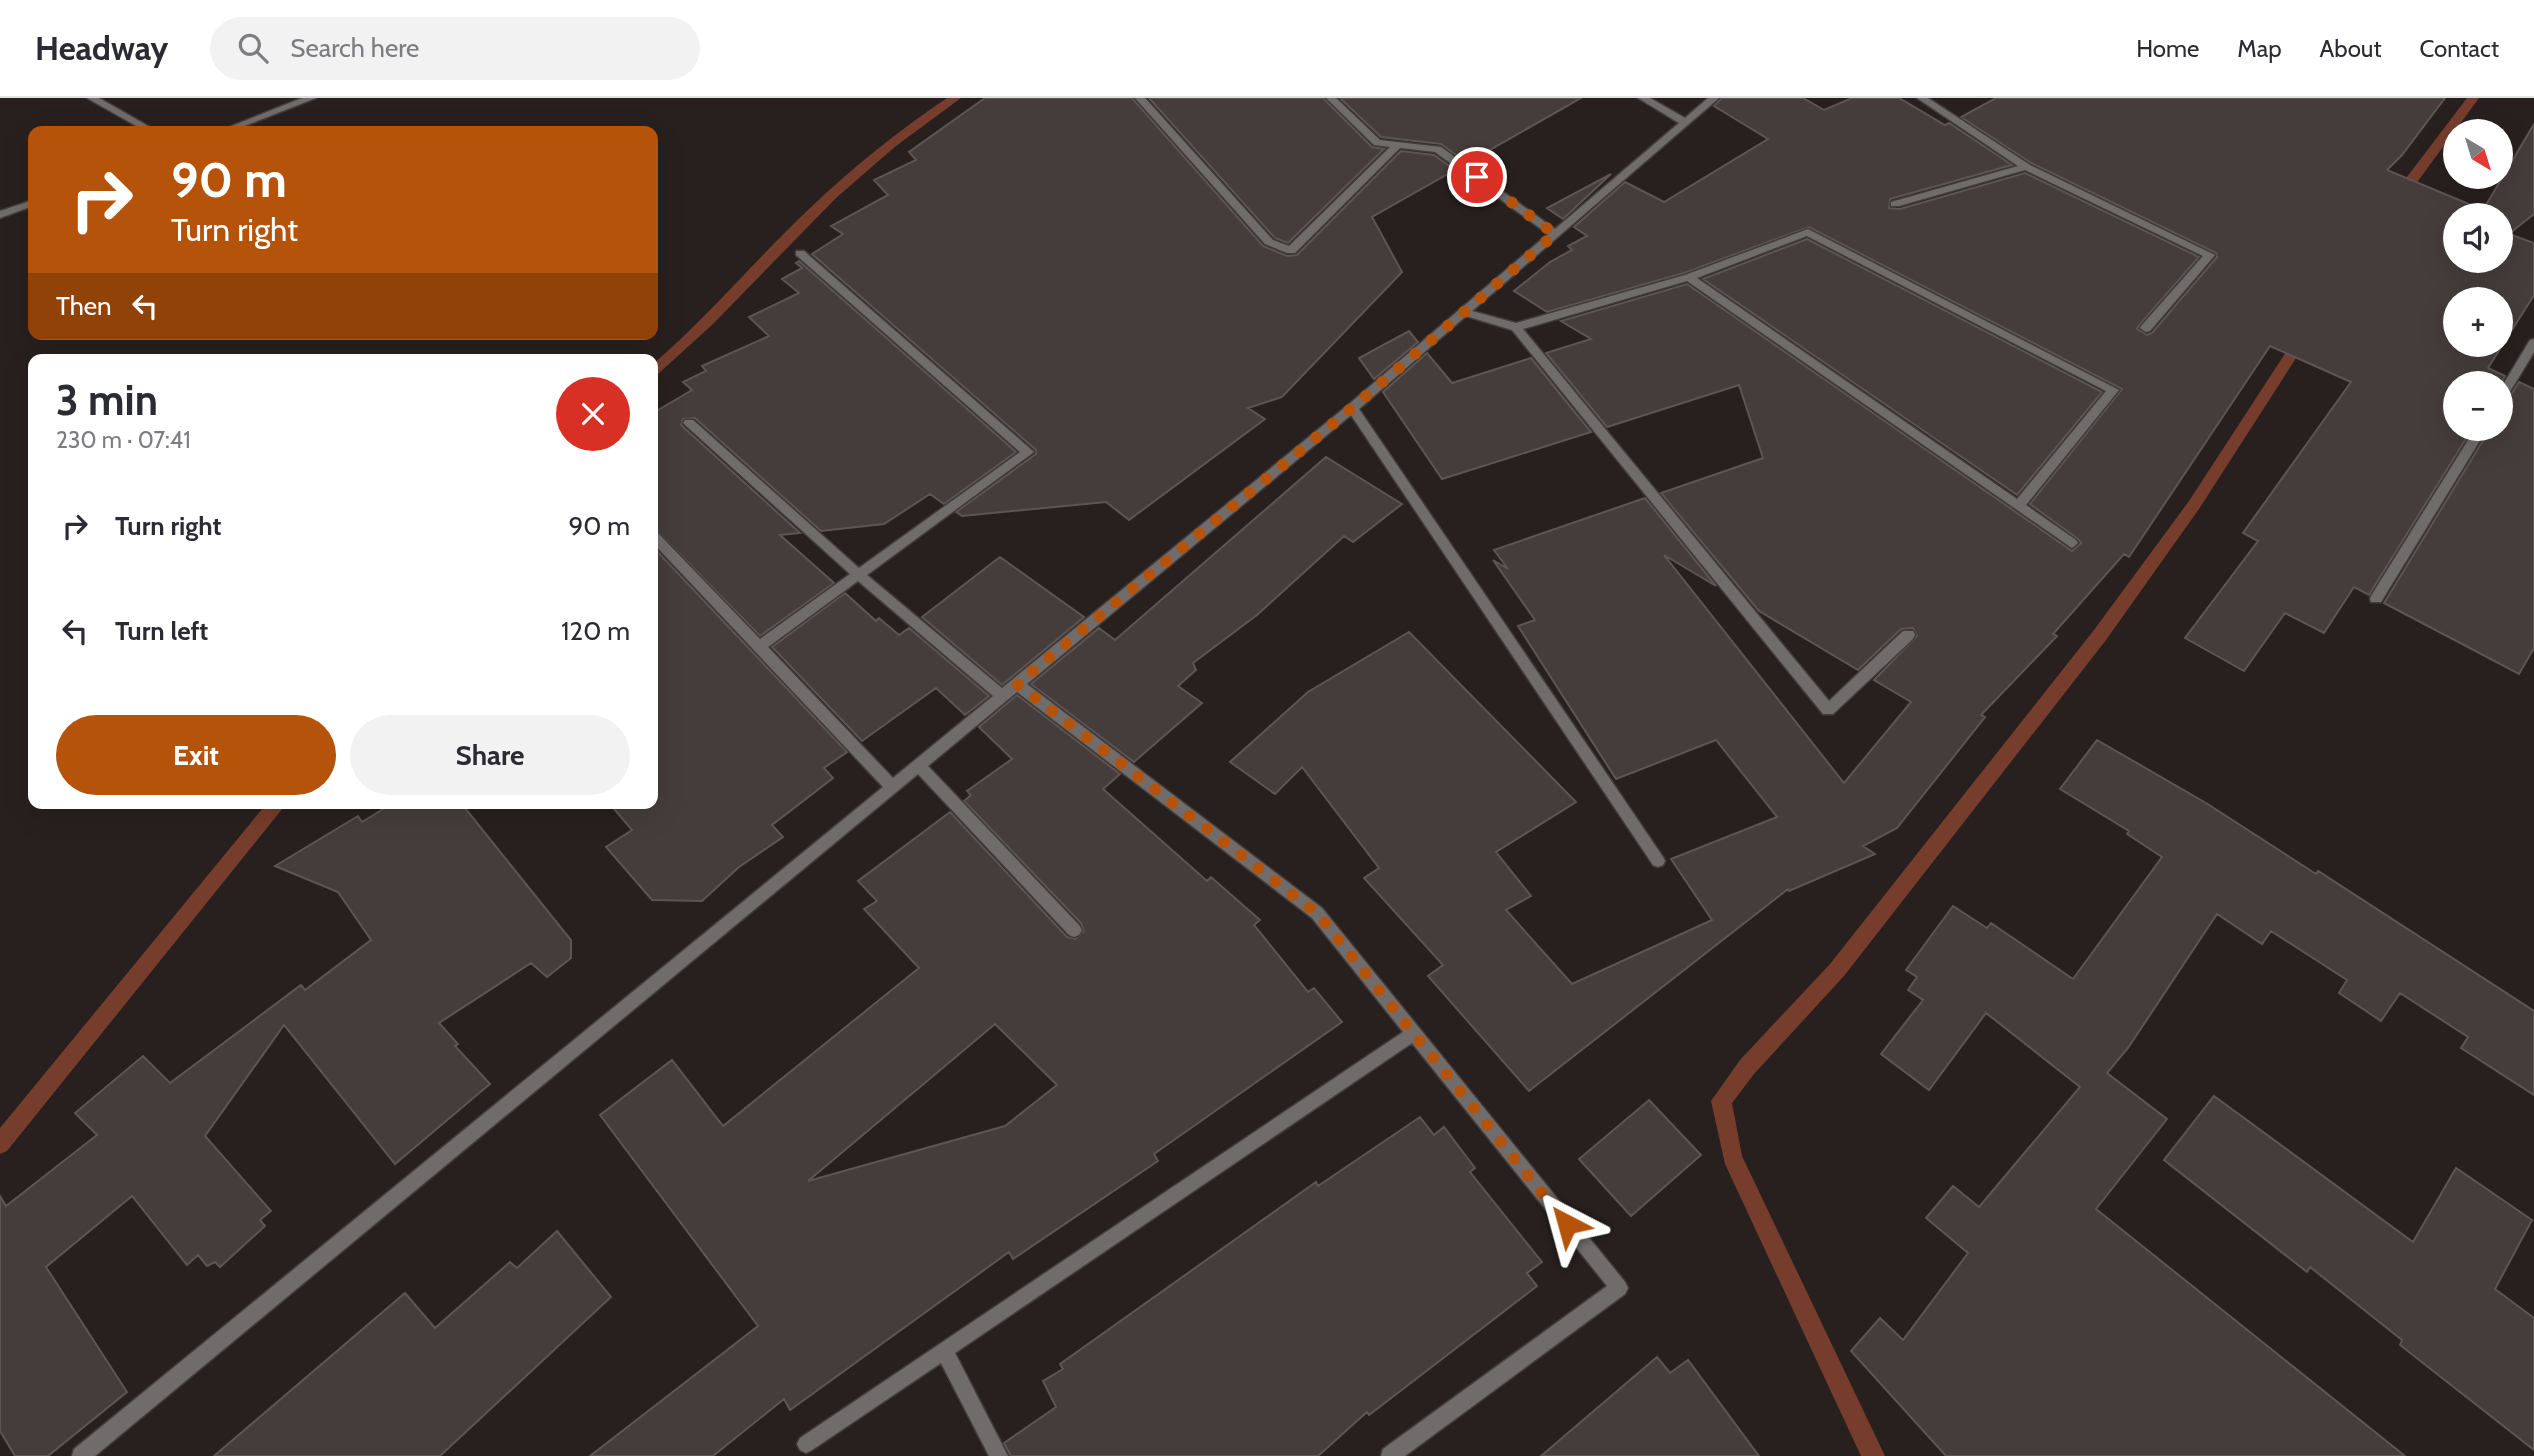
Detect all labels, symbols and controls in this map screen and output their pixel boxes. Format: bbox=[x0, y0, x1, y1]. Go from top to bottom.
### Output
search box bbox=[210, 17, 700, 80]
text: Headway bbox=[35, 28, 168, 68]
icon: search bbox=[234, 29, 272, 67]
text: Search here bbox=[290, 32, 419, 64]
text: Home bbox=[2136, 34, 2199, 63]
text: Map bbox=[2237, 34, 2282, 63]
text: About bbox=[2320, 34, 2382, 63]
text: Contact bbox=[2420, 34, 2499, 63]
north arrow bbox=[2443, 119, 2513, 189]
map controls bbox=[2443, 119, 2513, 441]
pin bbox=[1447, 147, 1507, 207]
text: 90 m bbox=[171, 150, 287, 209]
icon: right bbox=[56, 154, 147, 245]
icon: arrive bbox=[1458, 158, 1496, 196]
button: sound bbox=[2443, 203, 2513, 273]
text: Turn right bbox=[171, 210, 298, 249]
icon: left bbox=[126, 287, 164, 325]
button: + bbox=[2443, 287, 2513, 357]
text: Then bbox=[56, 290, 112, 322]
button: − bbox=[2443, 371, 2513, 441]
text: 3 min bbox=[56, 374, 158, 426]
button: close bbox=[556, 377, 630, 451]
text: 230 m · 07:41 bbox=[56, 426, 191, 454]
icon: right bbox=[56, 507, 94, 545]
text: Turn right bbox=[115, 510, 221, 542]
text: 90 m bbox=[568, 510, 630, 542]
icon: left bbox=[56, 612, 94, 650]
text: Turn left bbox=[115, 615, 208, 647]
text: 120 m bbox=[561, 615, 630, 647]
button: Exit bbox=[56, 715, 336, 795]
button: Share bbox=[350, 715, 630, 795]
position arrow bbox=[1530, 1187, 1604, 1261]

